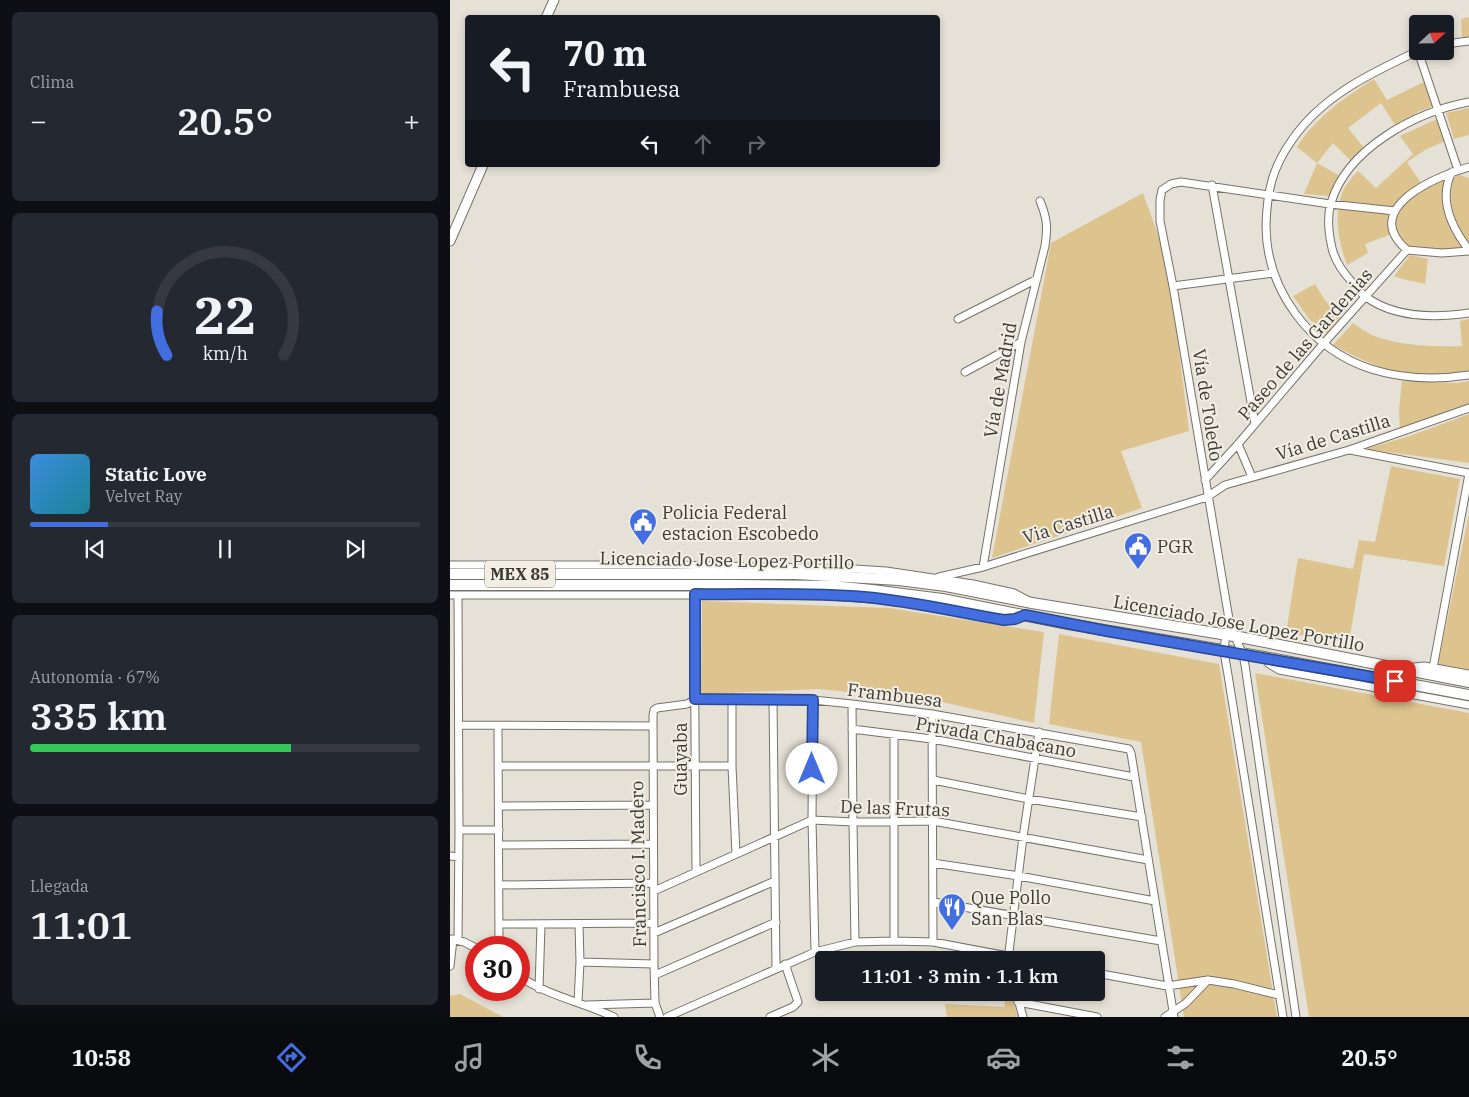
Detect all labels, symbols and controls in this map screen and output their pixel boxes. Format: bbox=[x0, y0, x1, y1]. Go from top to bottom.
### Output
north arrow bbox=[1409, 15, 1454, 60]
map controls bbox=[1409, 15, 1454, 60]
text: 70 m bbox=[563, 30, 647, 76]
icon: left bbox=[480, 35, 545, 100]
text: Clima bbox=[30, 72, 74, 92]
text: Frambuesa bbox=[563, 74, 680, 103]
text: 20.5° bbox=[177, 96, 273, 145]
text: − bbox=[30, 102, 47, 139]
text: + bbox=[403, 102, 420, 139]
icon: left bbox=[636, 130, 664, 158]
icon: ahead bbox=[689, 130, 717, 158]
icon: right bbox=[742, 130, 770, 158]
street label: Paseo de las Gardenias bbox=[1233, 263, 1377, 425]
text: 22 bbox=[194, 281, 256, 348]
street label: Vía de Madrid bbox=[979, 320, 1022, 440]
text: km/h bbox=[202, 342, 248, 365]
street label: Vía de Toledo bbox=[1188, 347, 1228, 463]
street label: Vía de Castilla bbox=[1273, 409, 1393, 465]
text: Static Love bbox=[105, 462, 207, 486]
text: Velvet Ray bbox=[105, 486, 182, 506]
street label: Via Castilla bbox=[1020, 499, 1116, 549]
place label: Policia Federal estacion Escobedo bbox=[662, 501, 819, 545]
public building icon: Policia Federal estacion Escobedo bbox=[628, 507, 658, 546]
public building icon: PGR bbox=[1123, 531, 1153, 570]
icon: previous bbox=[81, 535, 109, 563]
icon: pause bbox=[211, 535, 239, 563]
icon: next bbox=[341, 535, 369, 563]
place label: PGR bbox=[1157, 535, 1193, 558]
street label: Licenciado Jose Lopez Portillo bbox=[600, 546, 854, 574]
road number: MEX 85 bbox=[485, 560, 555, 588]
street label: Licenciado Jose Lopez Portillo bbox=[1112, 590, 1366, 656]
pin bbox=[1374, 660, 1416, 702]
text: Autonomía · 67% bbox=[30, 667, 160, 687]
icon: arrive bbox=[1381, 667, 1409, 695]
street label: Frambuesa bbox=[846, 678, 944, 712]
text: 335 km bbox=[30, 691, 167, 740]
street label: Privada Chabacano bbox=[914, 712, 1078, 762]
street label: Guayaba bbox=[669, 722, 692, 796]
position arrow bbox=[785, 742, 837, 794]
street label: Francisco I. Madero bbox=[625, 780, 651, 948]
street label: De las Frutas bbox=[840, 795, 950, 821]
text: Llegada bbox=[30, 876, 89, 896]
place label: Que Pollo San Blas bbox=[971, 886, 1051, 930]
restaurant icon: Que Pollo San Blas bbox=[937, 892, 967, 931]
text: 11:01 bbox=[30, 900, 133, 949]
speed limit sign: 30 bbox=[465, 936, 530, 1001]
text: 11:01 · 3 min · 1.1 km bbox=[861, 964, 1059, 988]
icon: directions bbox=[274, 1040, 309, 1075]
icon: music bbox=[452, 1040, 487, 1075]
icon: phone bbox=[630, 1040, 665, 1075]
icon: climate bbox=[808, 1040, 843, 1075]
icon: car bbox=[986, 1040, 1021, 1075]
icon: filters bbox=[1163, 1040, 1198, 1075]
text: 10:58 bbox=[71, 1043, 131, 1072]
text: 20.5° bbox=[1341, 1043, 1398, 1072]

